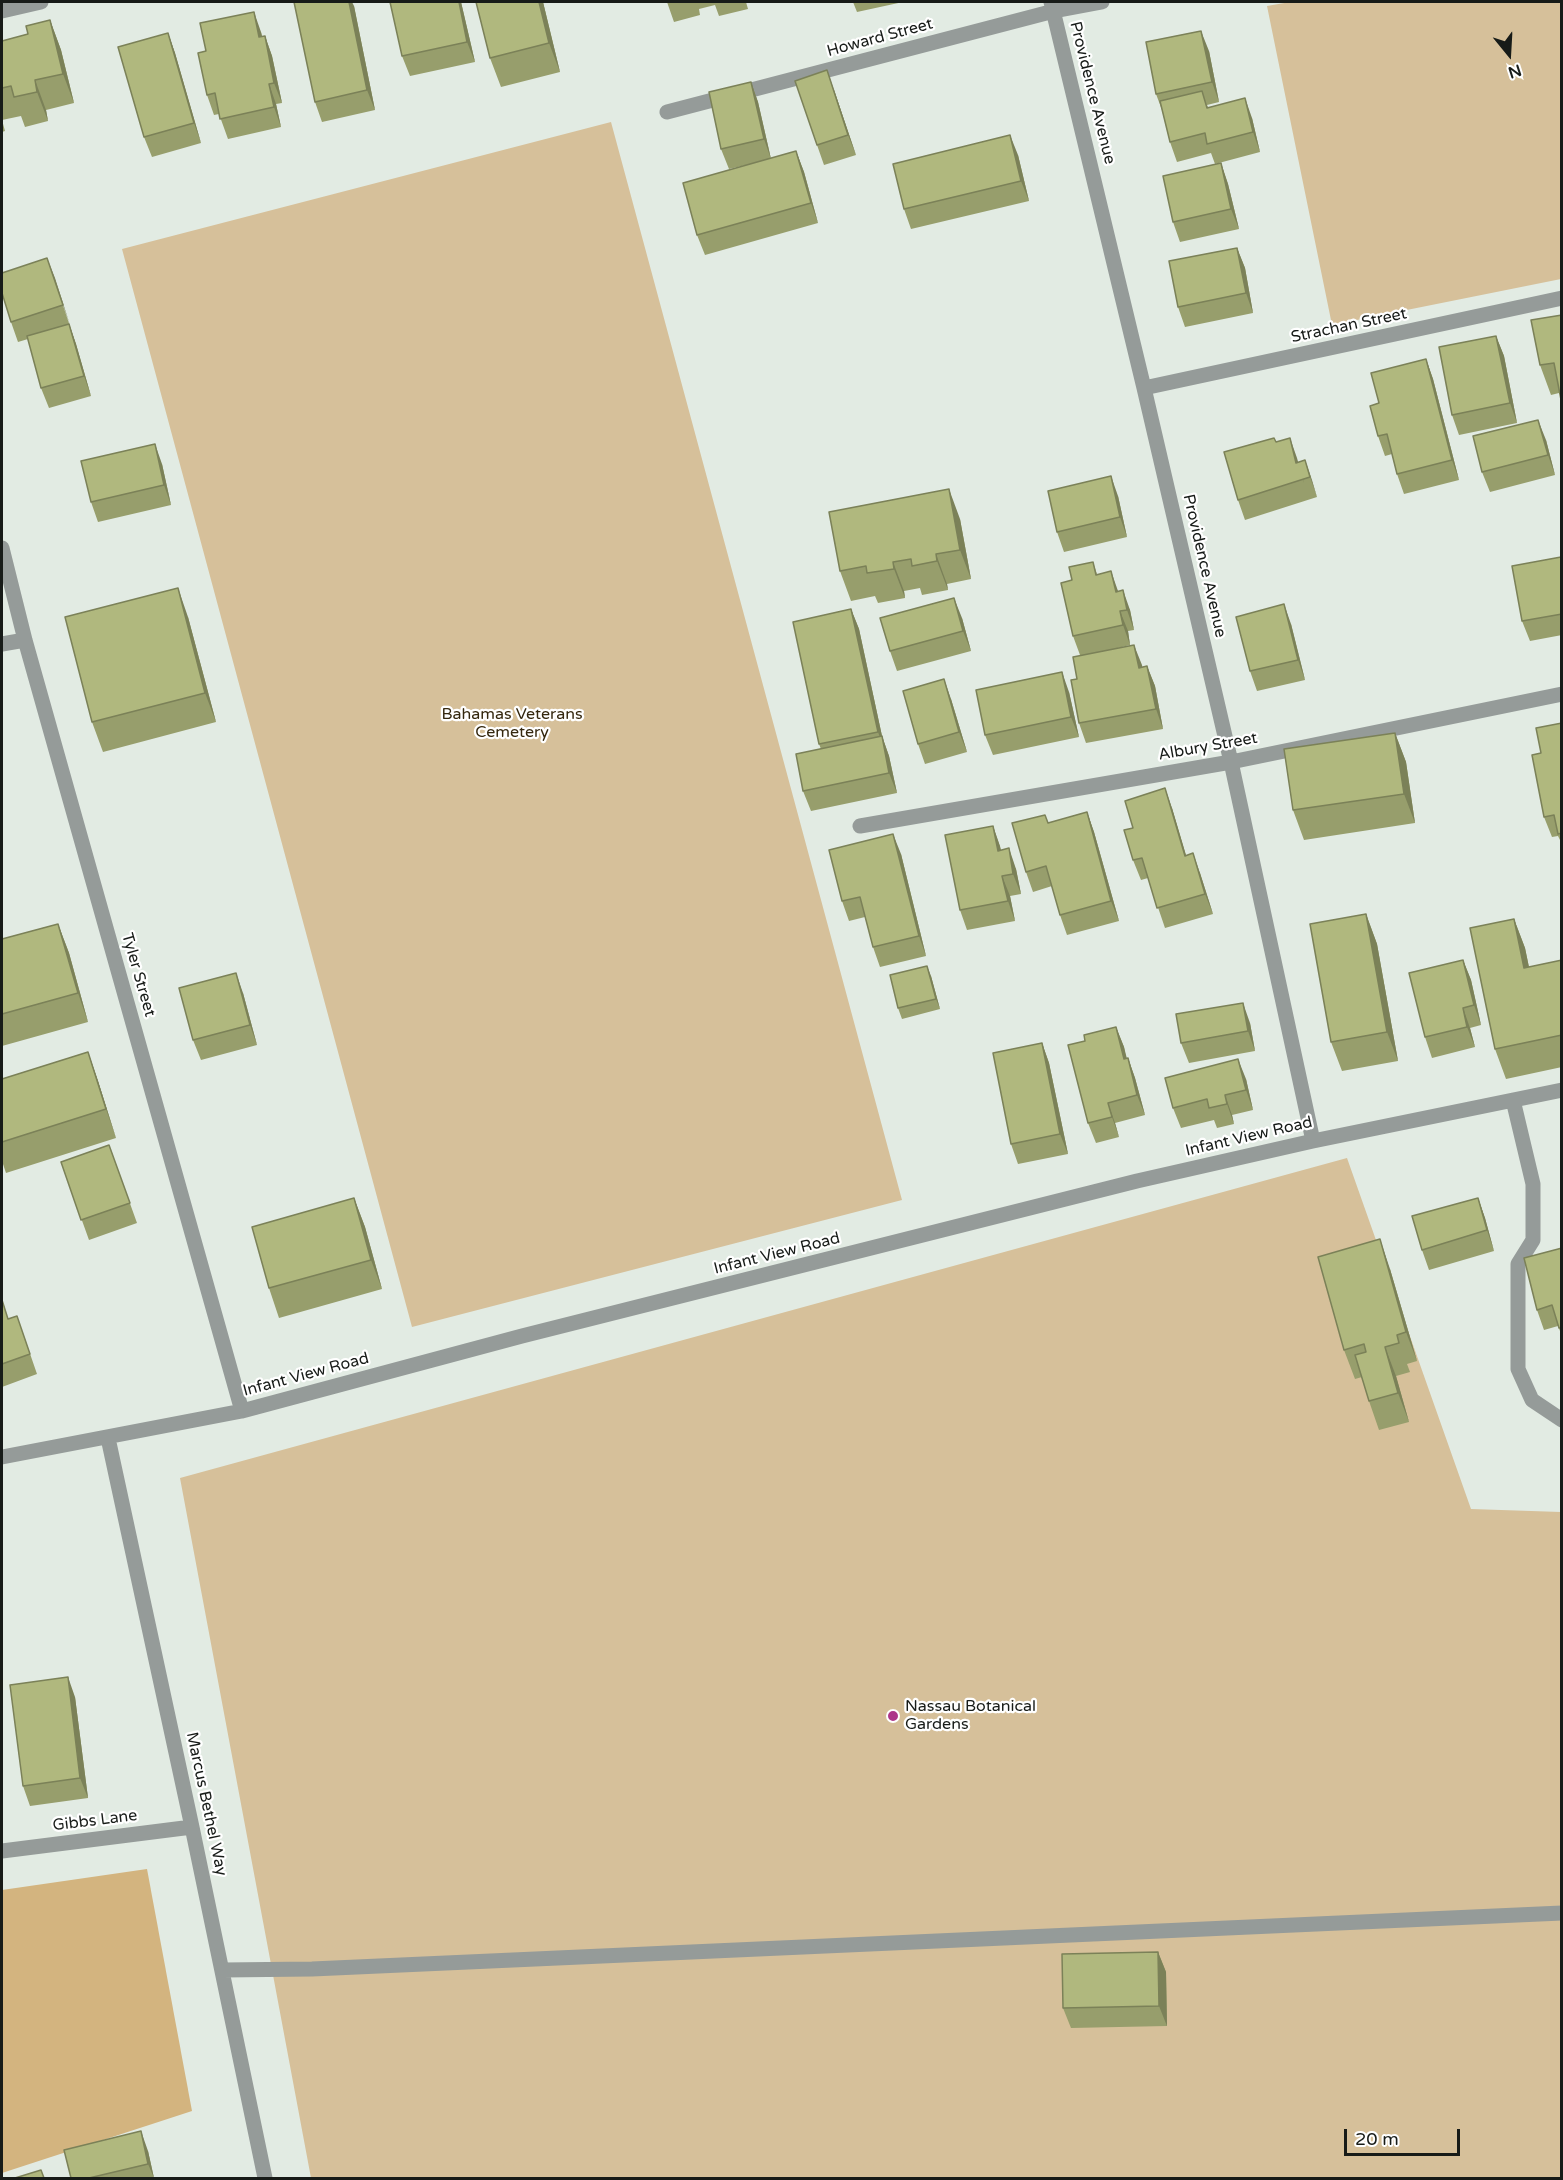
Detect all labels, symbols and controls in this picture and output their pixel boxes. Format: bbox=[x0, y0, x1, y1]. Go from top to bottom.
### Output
street label: Howard Street bbox=[825, 15, 935, 61]
street label: Providence Avenue bbox=[1065, 20, 1119, 166]
north arrow bbox=[1479, 24, 1539, 84]
text: N bbox=[1505, 60, 1524, 83]
street label: Strachan Street bbox=[1289, 304, 1409, 348]
street label: Providence Avenue bbox=[1178, 493, 1230, 639]
park label: Bahamas Veterans Cemetery bbox=[441, 705, 583, 743]
street label: Albury Street bbox=[1157, 729, 1259, 765]
street label: Tyler Street bbox=[117, 931, 159, 1019]
street label: Infant View Road bbox=[1184, 1113, 1314, 1161]
street label: Infant View Road bbox=[712, 1229, 842, 1279]
street label: Infant View Road bbox=[241, 1349, 371, 1401]
place label: Nassau Botanical Gardens bbox=[905, 1697, 1036, 1735]
marker: Nassau Botanical Gardens bbox=[886, 1709, 900, 1723]
street label: Marcus Bethel Way bbox=[181, 1730, 231, 1878]
street label: Gibbs Lane bbox=[52, 1806, 138, 1836]
scale bar bbox=[1347, 2117, 1462, 2155]
text: 20 m bbox=[1355, 2128, 1399, 2150]

